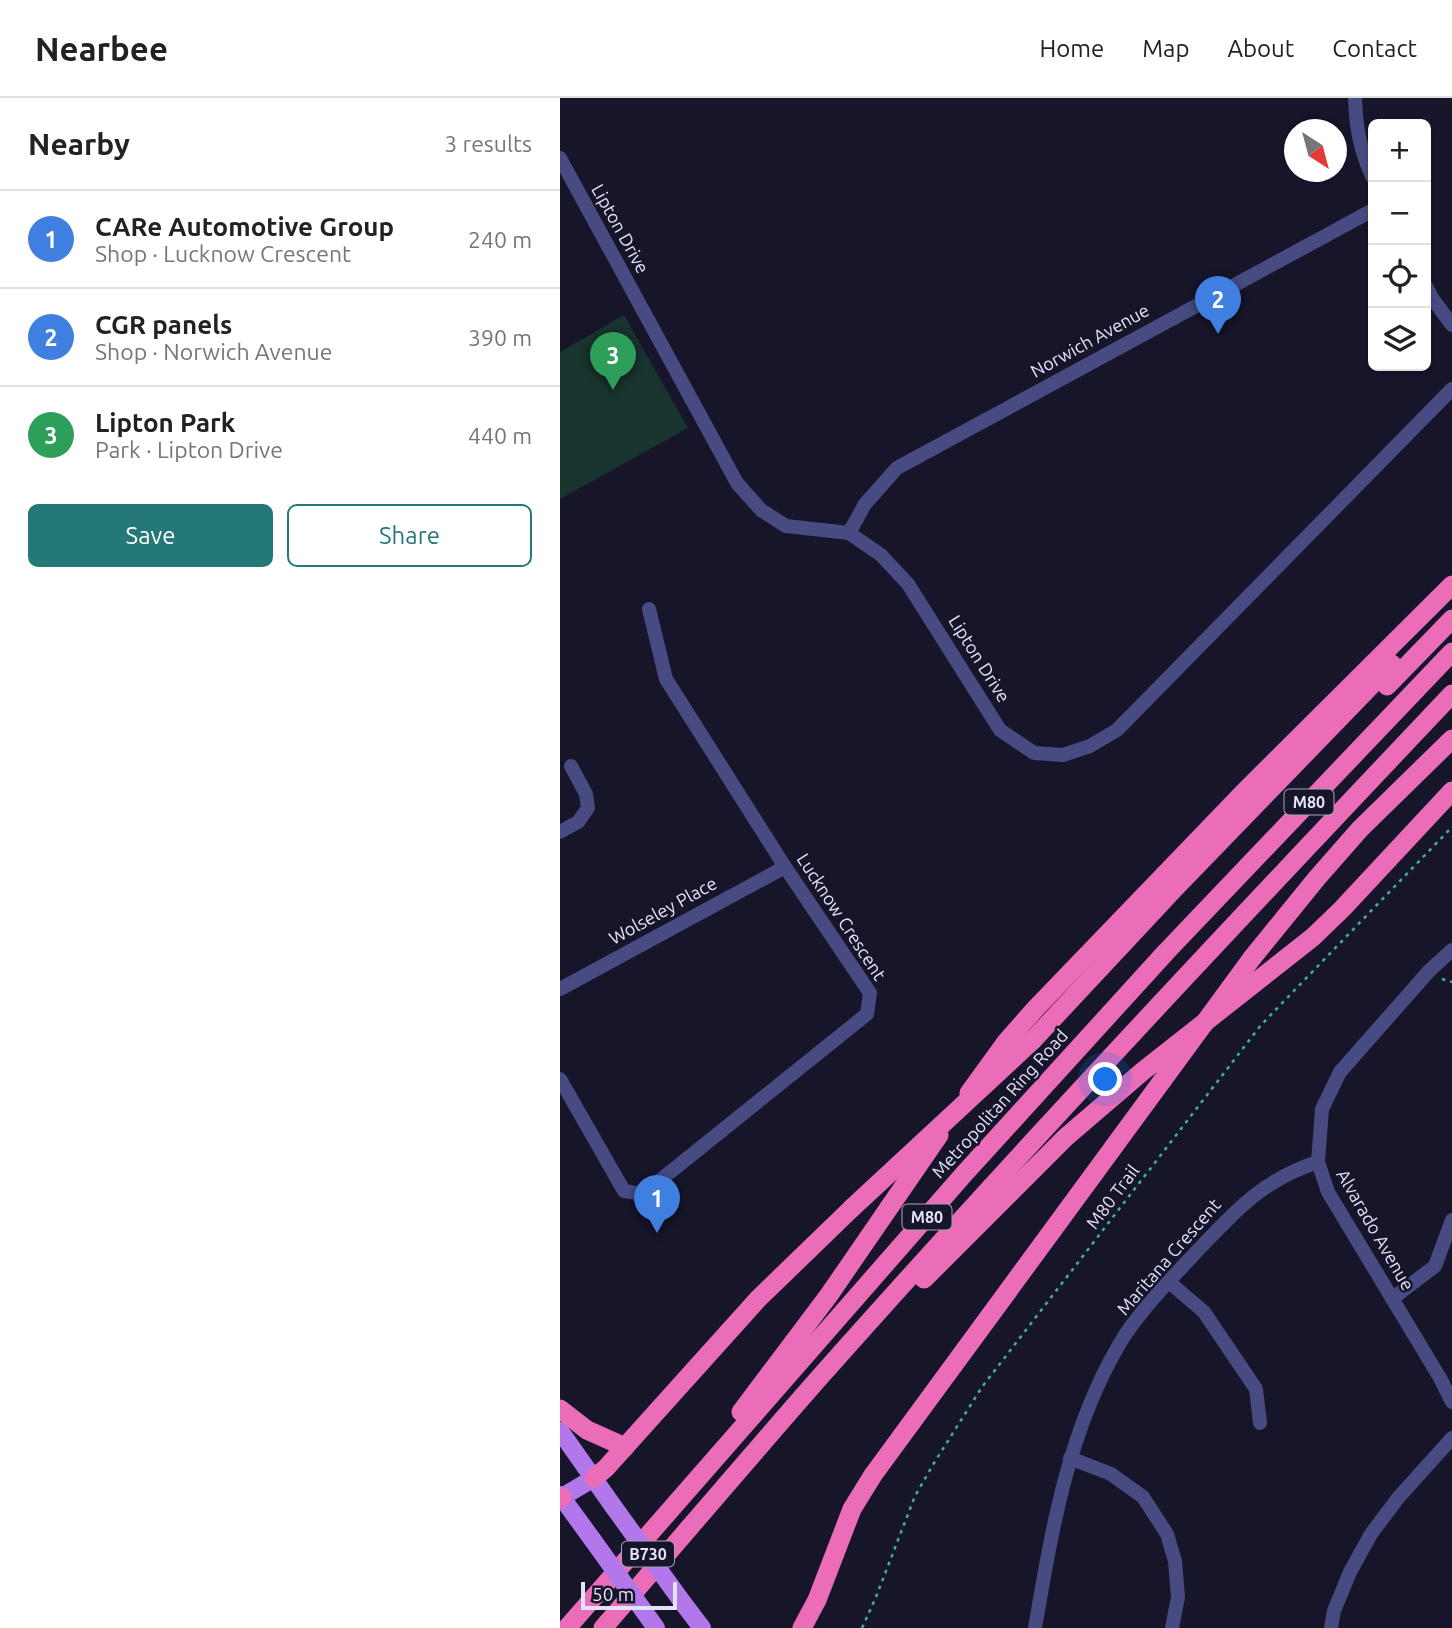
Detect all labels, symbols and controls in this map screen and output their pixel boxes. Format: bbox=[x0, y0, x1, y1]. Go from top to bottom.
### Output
text: Nearbee bbox=[35, 30, 168, 67]
text: Home bbox=[1039, 35, 1104, 62]
text: Map bbox=[1142, 35, 1189, 62]
text: About bbox=[1227, 35, 1294, 62]
text: Contact bbox=[1332, 35, 1417, 62]
north arrow bbox=[1284, 119, 1347, 182]
map controls bbox=[1368, 119, 1431, 371]
button: + bbox=[1368, 119, 1431, 182]
text: Nearby bbox=[28, 127, 130, 161]
text: 3 results bbox=[444, 131, 532, 156]
street label: Lipton Drive bbox=[588, 181, 654, 276]
button: − bbox=[1368, 182, 1431, 245]
text: CARe Automotive Group bbox=[95, 212, 394, 241]
text: 1 bbox=[45, 227, 57, 252]
text: 240 m bbox=[468, 227, 532, 252]
text: Shop · Lucknow Crescent bbox=[95, 241, 351, 266]
button: locate bbox=[1368, 245, 1431, 308]
pin: 2 bbox=[1195, 276, 1241, 334]
street label: Norwich Avenue bbox=[1027, 299, 1152, 381]
button: layers bbox=[1368, 308, 1431, 371]
text: CGR panels bbox=[95, 310, 232, 339]
text: 2 bbox=[45, 325, 57, 350]
text: 390 m bbox=[468, 325, 532, 350]
pin: 3 bbox=[590, 332, 636, 390]
text: Shop · Norwich Avenue bbox=[95, 339, 332, 364]
text: Lipton Park bbox=[95, 408, 235, 437]
text: 3 bbox=[45, 423, 57, 448]
text: 440 m bbox=[468, 423, 532, 448]
text: Park · Lipton Drive bbox=[95, 437, 283, 462]
button: Save bbox=[28, 504, 273, 567]
button: Share bbox=[287, 504, 532, 567]
street label: Lipton Drive bbox=[945, 611, 1014, 706]
road number: M80 bbox=[1284, 790, 1334, 814]
street label: Lucknow Crescent bbox=[793, 849, 890, 984]
street label: Wolseley Place bbox=[605, 872, 720, 948]
street label: Metropolitan Ring Road bbox=[927, 1025, 1071, 1182]
your location bbox=[1088, 1062, 1122, 1096]
street label: M80 Trail bbox=[1082, 1160, 1143, 1232]
street label: Alvarado Avenue bbox=[1333, 1165, 1419, 1294]
pin: 1 bbox=[634, 1175, 680, 1233]
street label: Maritana Crescent bbox=[1112, 1194, 1224, 1318]
road number: M80 bbox=[902, 1204, 952, 1230]
road number: B730 bbox=[622, 1542, 674, 1566]
scale bar bbox=[581, 1579, 677, 1611]
text: 50 m bbox=[592, 1583, 634, 1605]

